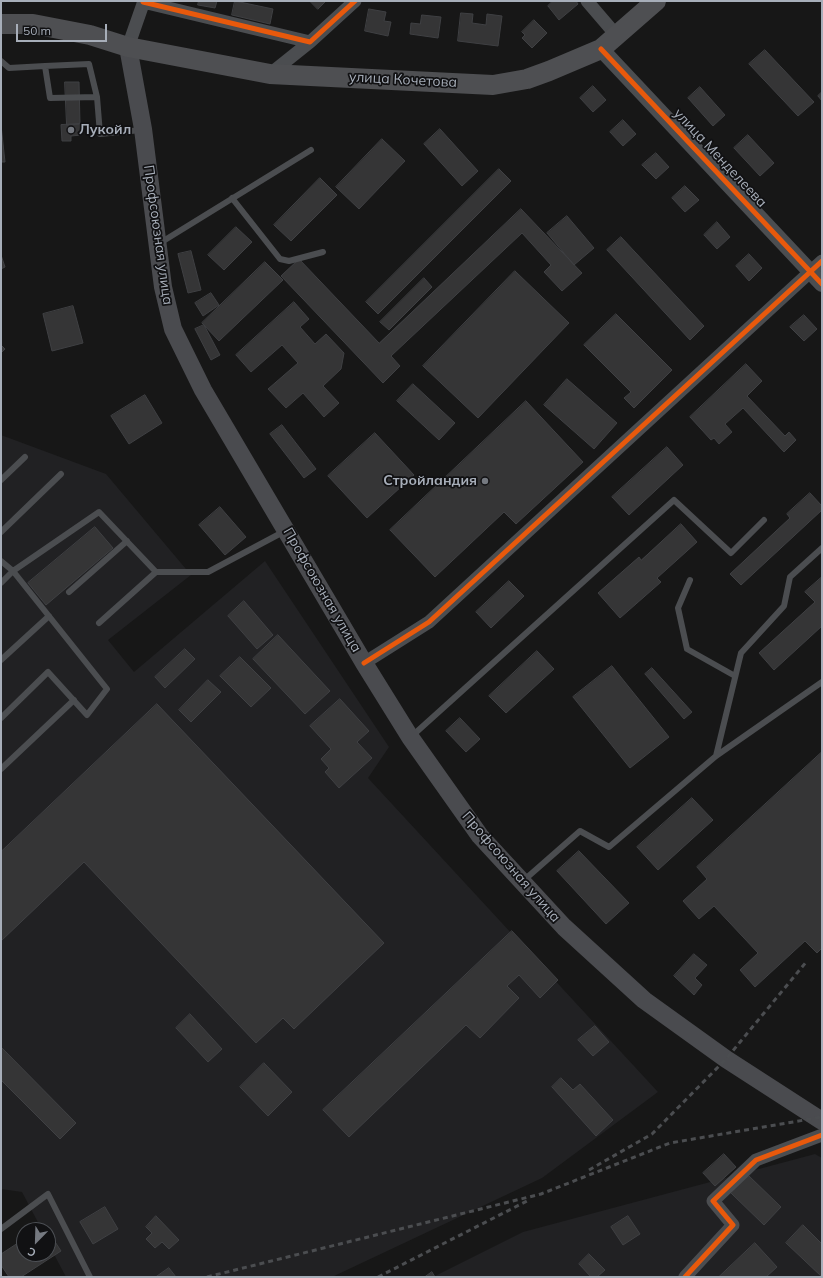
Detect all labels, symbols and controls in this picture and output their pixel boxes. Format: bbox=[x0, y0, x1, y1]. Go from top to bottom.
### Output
scale bar bbox=[18, 16, 109, 42]
text: 50 m bbox=[23, 23, 51, 38]
street label: улица Кочетова bbox=[349, 69, 457, 91]
street label: улица Менделеева bbox=[670, 105, 770, 211]
place label: Лукойл bbox=[79, 122, 131, 138]
marker: Лукойл bbox=[66, 125, 76, 135]
street label: Профсоюзная улица bbox=[140, 164, 176, 306]
place label: Стройландия bbox=[383, 473, 477, 489]
marker: Стройландия bbox=[480, 476, 490, 486]
street label: Профсоюзная улица bbox=[279, 525, 365, 655]
street label: Профсоюзная улица bbox=[458, 808, 564, 926]
north arrow bbox=[16, 1222, 56, 1262]
text: С bbox=[26, 1244, 38, 1260]

